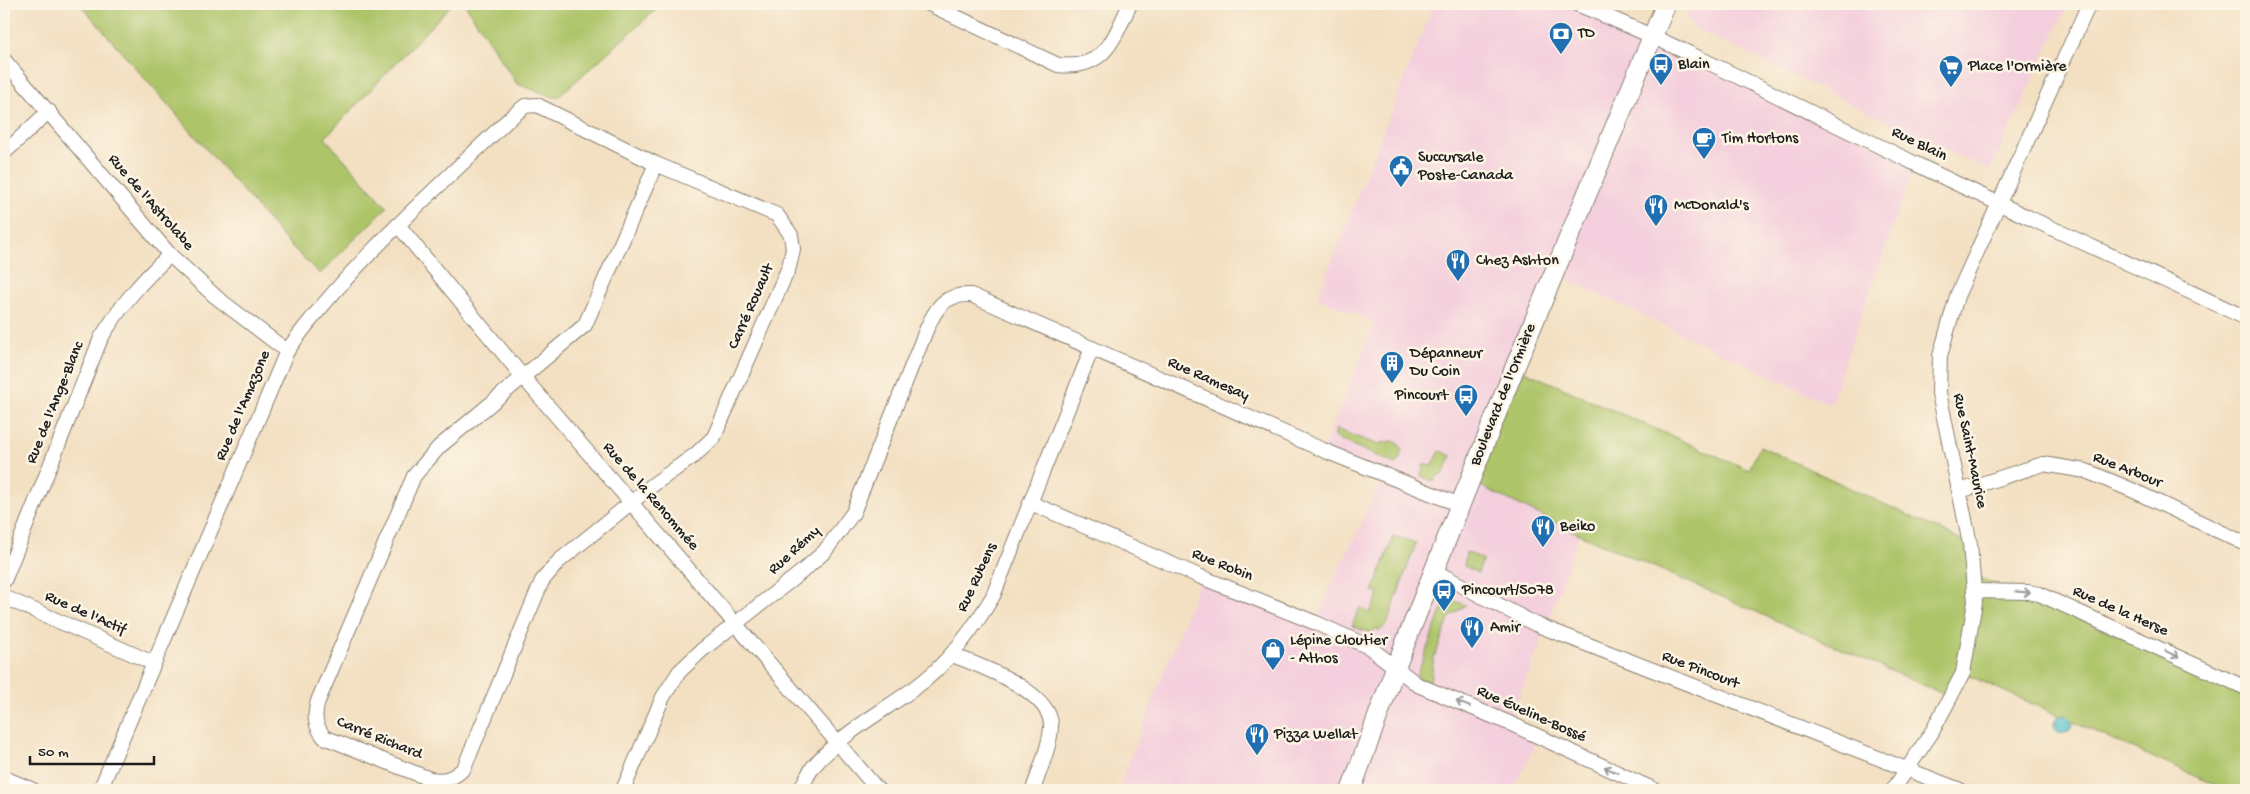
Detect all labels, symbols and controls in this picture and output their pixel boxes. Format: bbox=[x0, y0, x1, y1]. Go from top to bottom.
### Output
bank icon: TD bbox=[1548, 21, 1574, 55]
place label: TD bbox=[1577, 25, 1595, 44]
bus stop icon: Blain bbox=[1648, 52, 1674, 86]
supermarket icon: Place l'Ormière bbox=[1938, 54, 1964, 88]
place label: Blain bbox=[1677, 56, 1710, 75]
place label: Place l'Ormière bbox=[1967, 58, 2067, 77]
street label: Rue Blain bbox=[1888, 123, 1950, 167]
cafe icon: Tim Hortons bbox=[1691, 126, 1717, 160]
place label: Tim Hortons bbox=[1721, 130, 1799, 149]
place label: Succursale Poste-Canada bbox=[1417, 149, 1514, 186]
street label: Rue de l'Astrolabe bbox=[103, 151, 198, 256]
public building icon: Succursale Poste-Canada bbox=[1388, 154, 1414, 188]
restaurant icon: McDonald's bbox=[1643, 193, 1669, 227]
place label: McDonald's bbox=[1674, 197, 1750, 216]
restaurant icon: Chez Ashton bbox=[1445, 248, 1471, 282]
place label: Chez Ashton bbox=[1476, 252, 1559, 271]
street label: Carré Rouault bbox=[725, 260, 780, 353]
street label: Boulevard de l'Ormière bbox=[1466, 320, 1542, 470]
street label: Rue de l'Ange-Blanc bbox=[23, 339, 89, 467]
place label: Dépanneur Du Coin bbox=[1409, 345, 1483, 382]
street label: Rue de l'Amazone bbox=[212, 347, 276, 464]
building icon: Dépanneur Du Coin bbox=[1379, 350, 1405, 384]
street label: Rue Ramesay bbox=[1164, 354, 1252, 407]
bus stop icon: Pincourt bbox=[1453, 383, 1479, 417]
place label: Pincourt bbox=[1394, 387, 1449, 406]
street label: Rue Saint-Maurice bbox=[1948, 392, 1991, 511]
street label: Rue de la Renommée bbox=[598, 439, 703, 556]
street label: Rue Arbour bbox=[2090, 449, 2166, 494]
restaurant icon: Beiko bbox=[1530, 514, 1556, 548]
place label: Beiko bbox=[1559, 518, 1595, 537]
street label: Rue Rémy bbox=[765, 522, 825, 580]
street label: Rue Rubens bbox=[954, 539, 1003, 616]
street label: Rue Robin bbox=[1189, 545, 1256, 587]
bus stop icon: Pincourt/5078 bbox=[1431, 578, 1457, 612]
place label: Pincourt/5078 bbox=[1461, 582, 1554, 601]
street label: Rue de la Herse bbox=[2069, 582, 2171, 642]
one-way arrow bbox=[2015, 587, 2031, 596]
street label: Rue de l'Actif bbox=[42, 588, 129, 641]
restaurant icon: Amir bbox=[1459, 615, 1485, 649]
place label: Amir bbox=[1490, 619, 1521, 638]
place label: Lépine Cloutier - Athos bbox=[1290, 632, 1388, 669]
shop icon: Lépine Cloutier - Athos bbox=[1260, 637, 1286, 671]
street label: Rue Pincourt bbox=[1659, 648, 1743, 695]
one-way arrow bbox=[2164, 650, 2179, 660]
street label: Rue Éveline-Bossé bbox=[1473, 682, 1589, 748]
one-way arrow bbox=[1456, 699, 1471, 708]
street label: Carré Richard bbox=[333, 713, 426, 765]
restaurant icon: Pizza Wellat bbox=[1244, 722, 1270, 756]
place label: Pizza Wellat bbox=[1273, 726, 1359, 745]
scale bar bbox=[30, 734, 154, 766]
text: 50 m bbox=[38, 744, 69, 762]
one-way arrow bbox=[1604, 765, 1619, 774]

